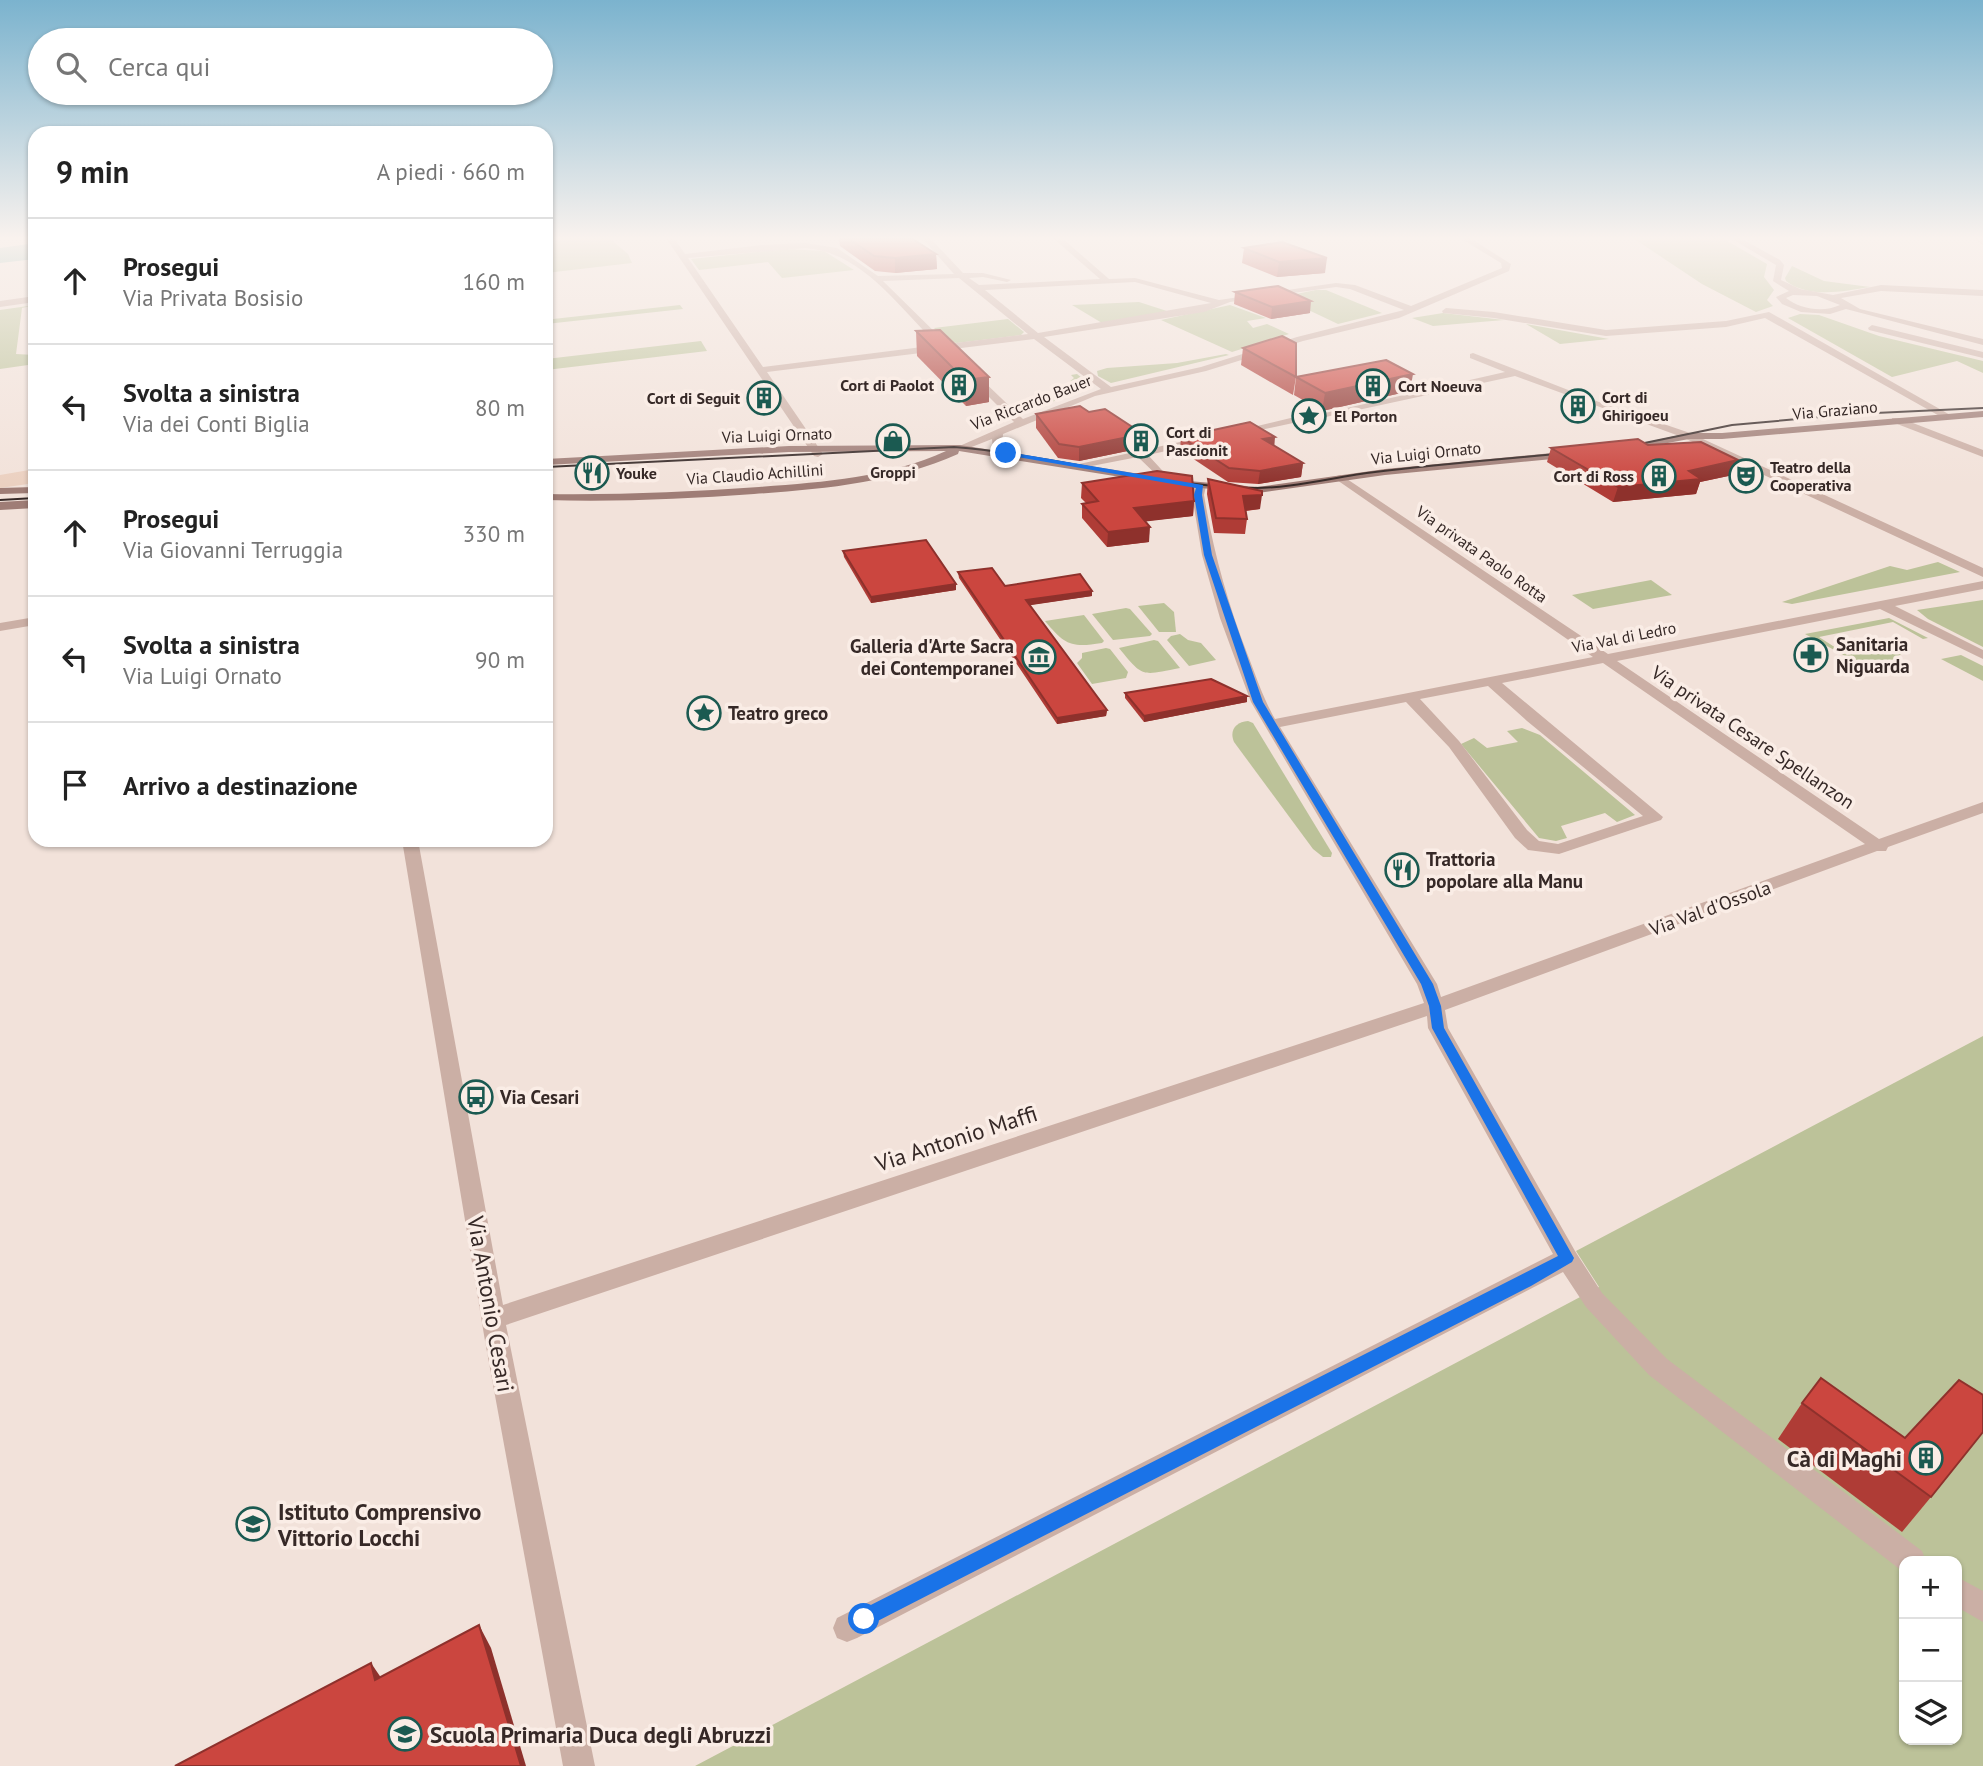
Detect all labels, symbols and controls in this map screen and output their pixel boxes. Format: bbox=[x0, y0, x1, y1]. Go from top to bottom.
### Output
search box bbox=[28, 28, 553, 105]
icon: search bbox=[52, 48, 90, 86]
text: Cerca qui bbox=[108, 50, 211, 83]
text: 9 min bbox=[56, 152, 129, 191]
text: A piedi · 660 m bbox=[377, 157, 525, 186]
text: Prosegui bbox=[123, 250, 219, 283]
icon: ahead bbox=[56, 262, 94, 300]
text: 160 m bbox=[463, 267, 525, 296]
text: Via Privata Bosisio bbox=[123, 283, 303, 312]
building icon: Cort di Paolot bbox=[940, 366, 978, 404]
building icon: Cort Noeuva bbox=[1354, 367, 1392, 405]
street label: Via Riccardo Bauer bbox=[967, 370, 1095, 435]
place label: Cort di Paolot bbox=[840, 375, 934, 395]
text: Svolta a sinistra bbox=[123, 376, 300, 409]
place label: Cort Noeuva bbox=[1398, 376, 1482, 396]
building icon: Cort di Seguit bbox=[745, 379, 783, 417]
building icon: Cort di Ghirigoeu bbox=[1559, 387, 1597, 425]
place label: Cort di Ghirigoeu bbox=[1602, 387, 1669, 425]
icon: left bbox=[56, 388, 94, 426]
place label: Cort di Seguit bbox=[647, 388, 740, 408]
text: 80 m bbox=[475, 393, 525, 422]
street label: Via Graziano bbox=[1791, 396, 1878, 424]
place icon: El Porton bbox=[1290, 397, 1328, 435]
place label: El Porton bbox=[1334, 406, 1397, 426]
text: Via dei Conti Biglia bbox=[123, 409, 310, 438]
shop icon: Groppi bbox=[874, 422, 912, 460]
building icon: Cort di Pascionit bbox=[1122, 422, 1160, 460]
place label: Cort di Pascionit bbox=[1166, 422, 1228, 460]
street label: Via Luigi Ornato bbox=[720, 423, 833, 447]
route end bbox=[990, 437, 1021, 468]
street label: Via Luigi Ornato bbox=[1369, 437, 1482, 469]
restaurant icon: Youke bbox=[573, 454, 611, 492]
building icon: Cort di Ross bbox=[1640, 457, 1678, 495]
theatre icon: Teatro della Cooperativa bbox=[1727, 457, 1765, 495]
place label: Teatro della Cooperativa bbox=[1770, 457, 1851, 495]
street label: Via Claudio Achillini bbox=[685, 459, 824, 489]
place label: Groppi bbox=[870, 462, 916, 482]
place label: Youke bbox=[615, 463, 657, 483]
place label: Cort di Ross bbox=[1553, 466, 1634, 486]
street label: Via privata Paolo Rotta bbox=[1412, 501, 1552, 607]
text: Prosegui bbox=[123, 502, 219, 535]
icon: ahead bbox=[56, 514, 94, 552]
text: 330 m bbox=[463, 519, 525, 548]
text: Via Giovanni Terruggia bbox=[123, 535, 343, 564]
street label: Via Val di Ledro bbox=[1569, 617, 1678, 657]
text: Svolta a sinistra bbox=[123, 628, 300, 661]
place label: Sanitaria Niguarda bbox=[1836, 632, 1910, 678]
place label: Galleria d'Arte Sacra dei Contemporanei bbox=[850, 634, 1014, 680]
pharmacy icon: Sanitaria Niguarda bbox=[1792, 636, 1830, 674]
museum icon: Galleria d'Arte Sacra dei Contemporanei bbox=[1020, 638, 1058, 676]
icon: left bbox=[56, 640, 94, 678]
text: 90 m bbox=[475, 645, 525, 674]
street label: Via privata Cesare Spellanzon bbox=[1646, 659, 1859, 814]
text: Via Luigi Ornato bbox=[123, 661, 282, 690]
place icon: Teatro greco bbox=[685, 694, 723, 732]
place label: Teatro greco bbox=[728, 701, 828, 725]
icon: arrive bbox=[56, 766, 94, 804]
text: Arrivo a destinazione bbox=[123, 769, 358, 802]
place label: Trattoria popolare alla Manu bbox=[1426, 847, 1583, 893]
restaurant icon: Trattoria popolare alla Manu bbox=[1383, 851, 1421, 889]
street label: Via Val d'Ossola bbox=[1645, 875, 1774, 941]
bus stop icon: Via Cesari bbox=[457, 1078, 495, 1116]
place label: Via Cesari bbox=[499, 1085, 579, 1109]
street label: Via Antonio Maffi bbox=[870, 1098, 1041, 1178]
street label: Via Antonio Cesari bbox=[461, 1213, 521, 1394]
building icon: Cà di Maghi bbox=[1907, 1439, 1945, 1477]
place label: Cà di Maghi bbox=[1787, 1444, 1902, 1473]
place label: Istituto Comprensivo Vittorio Locchi bbox=[277, 1497, 481, 1552]
school or university icon: Istituto Comprensivo Vittorio Locchi bbox=[234, 1505, 272, 1543]
map controls bbox=[1899, 1556, 1962, 1745]
button: + bbox=[1899, 1556, 1962, 1619]
route start bbox=[848, 1603, 879, 1634]
button: − bbox=[1899, 1619, 1962, 1682]
button: layers bbox=[1899, 1682, 1962, 1745]
school or university icon: Scuola Primaria Duca degli Abruzzi bbox=[386, 1715, 424, 1753]
place label: Scuola Primaria Duca degli Abruzzi bbox=[430, 1720, 772, 1749]

